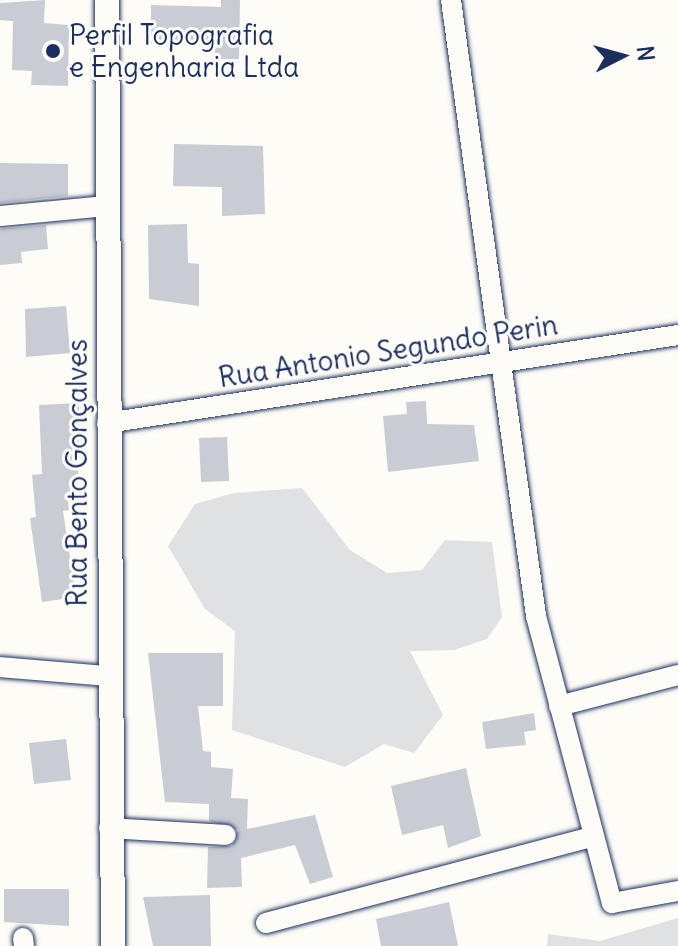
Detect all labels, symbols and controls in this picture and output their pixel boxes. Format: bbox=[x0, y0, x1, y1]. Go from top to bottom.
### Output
north arrow bbox=[582, 16, 662, 96]
place label: Perfil Topografia e Engenharia Ltda bbox=[69, 18, 299, 84]
marker: Perfil Topografia e Engenharia Ltda bbox=[44, 42, 62, 60]
text: N bbox=[631, 44, 661, 63]
street label: Rua Antonio Segundo Perin bbox=[216, 308, 560, 394]
street label: Rua Bento Gonçalves bbox=[60, 339, 94, 607]

